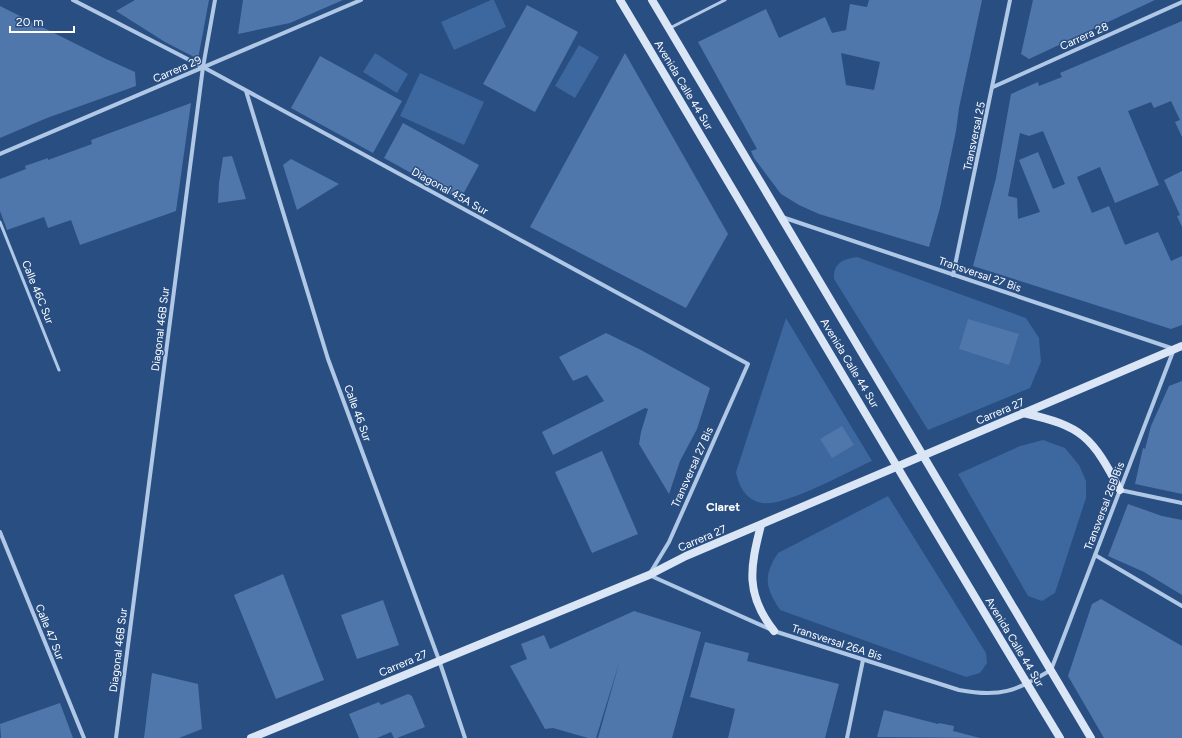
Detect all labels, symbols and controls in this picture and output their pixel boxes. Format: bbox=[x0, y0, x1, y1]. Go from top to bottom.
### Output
scale bar bbox=[10, 8, 74, 34]
text: 20 m bbox=[16, 15, 44, 29]
street label: Carrera 28 bbox=[1058, 20, 1111, 53]
street label: Avenida Calle 44 Sur bbox=[652, 38, 716, 133]
street label: Carrera 29 bbox=[151, 53, 203, 85]
street label: Transversal 25 bbox=[961, 101, 988, 172]
street label: Diagonal 45A Sur bbox=[409, 165, 490, 218]
street label: Transversal 27 Bis bbox=[937, 254, 1023, 295]
street label: Calle 46C Sur bbox=[19, 258, 56, 326]
street label: Diagonal 46B Sur bbox=[149, 286, 172, 372]
street label: Avenida Calle 44 Sur bbox=[818, 316, 882, 411]
street label: Calle 46 Sur bbox=[341, 383, 374, 444]
street label: Carrera 27 bbox=[974, 395, 1026, 427]
street label: Transversal 27 Bis bbox=[669, 425, 716, 509]
street label: Transversal 26B Bis bbox=[1082, 460, 1127, 552]
district label: Claret bbox=[706, 500, 740, 514]
street label: Carrera 27 bbox=[676, 522, 728, 554]
street label: Avenida Calle 44 Sur bbox=[983, 595, 1047, 690]
street label: Calle 47 Sur bbox=[32, 602, 67, 662]
street label: Diagonal 46B Sur bbox=[107, 607, 130, 693]
street label: Transversal 26A Bis bbox=[790, 622, 884, 663]
street label: Carrera 27 bbox=[377, 647, 429, 679]

